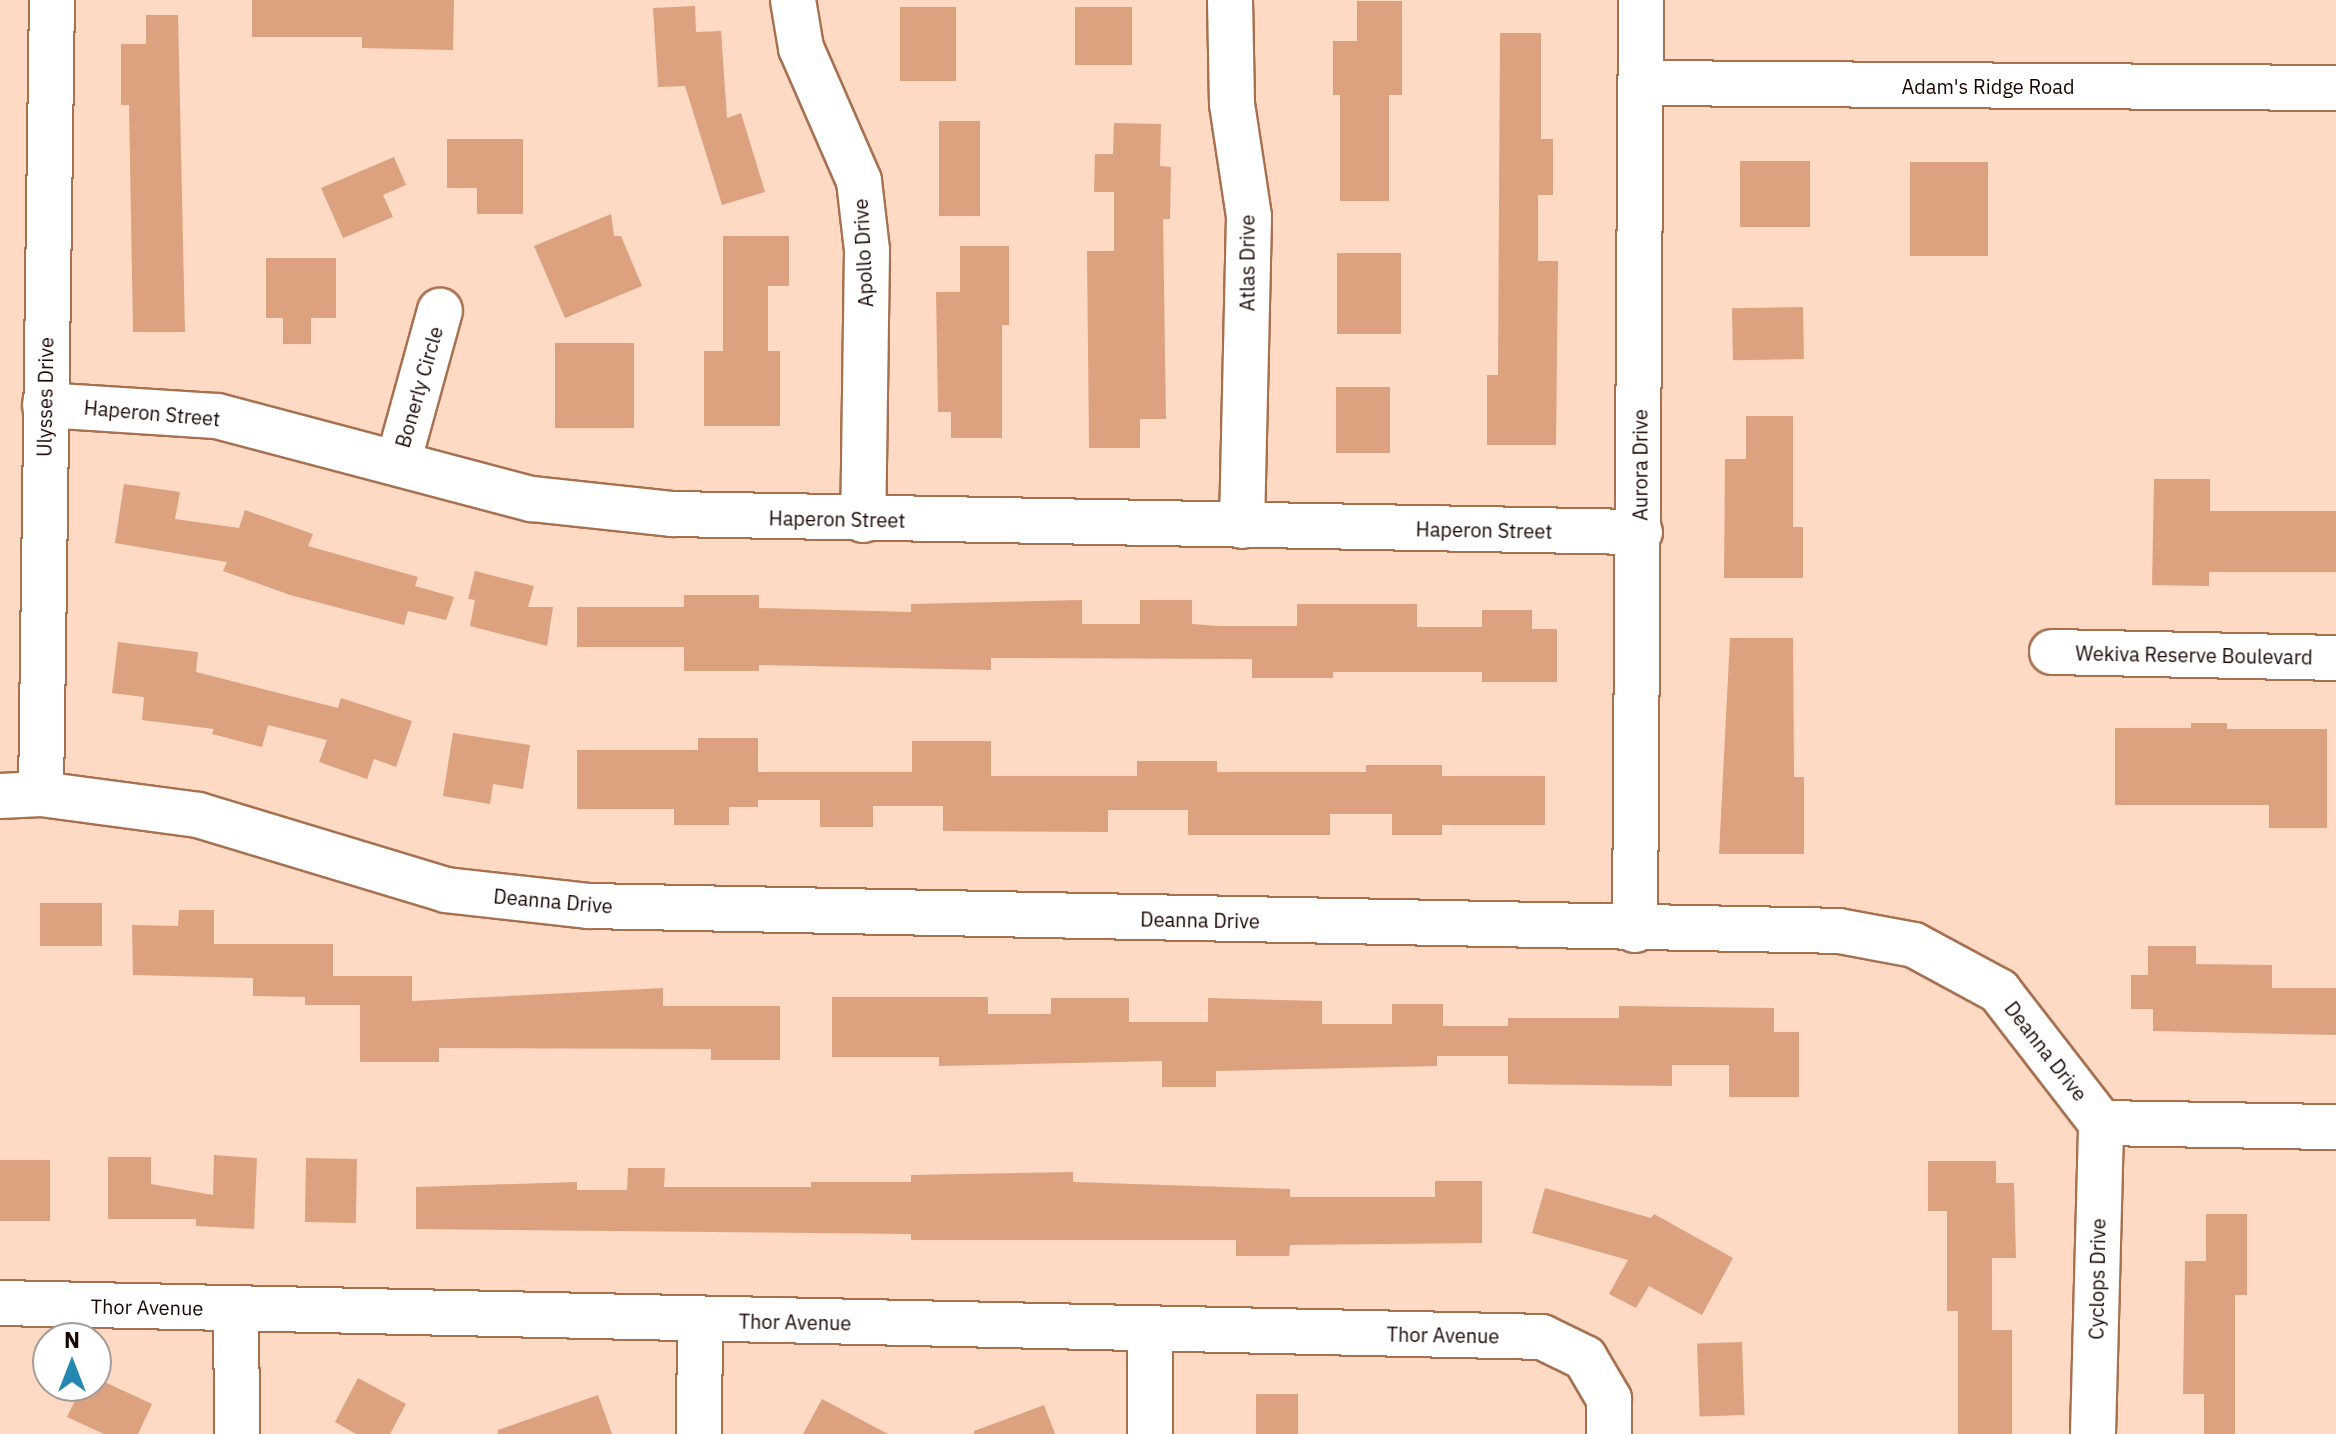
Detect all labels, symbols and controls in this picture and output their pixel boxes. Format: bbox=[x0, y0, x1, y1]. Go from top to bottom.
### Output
street label: Adam's Ridge Road bbox=[1901, 74, 2075, 98]
street label: Apollo Drive bbox=[848, 198, 878, 308]
street label: Atlas Drive bbox=[1235, 215, 1259, 311]
street label: Bonerly Circle bbox=[390, 324, 448, 450]
street label: Ulysses Drive bbox=[32, 337, 58, 457]
street label: Haperon Street bbox=[83, 395, 221, 431]
street label: Aurora Drive bbox=[1628, 409, 1652, 521]
street label: Haperon Street bbox=[768, 506, 906, 532]
street label: Haperon Street bbox=[1415, 517, 1553, 543]
street label: Wekiva Reserve Boulevard bbox=[2075, 641, 2313, 669]
street label: Deanna Drive bbox=[492, 884, 614, 918]
street label: Deanna Drive bbox=[1140, 907, 1260, 933]
street label: Deanna Drive bbox=[2000, 996, 2092, 1106]
street label: Cyclops Drive bbox=[2084, 1218, 2110, 1340]
street label: Thor Avenue bbox=[90, 1294, 204, 1320]
street label: Thor Avenue bbox=[738, 1309, 852, 1335]
north arrow bbox=[32, 1322, 112, 1402]
street label: Thor Avenue bbox=[1386, 1322, 1500, 1348]
text: N bbox=[64, 1325, 80, 1354]

